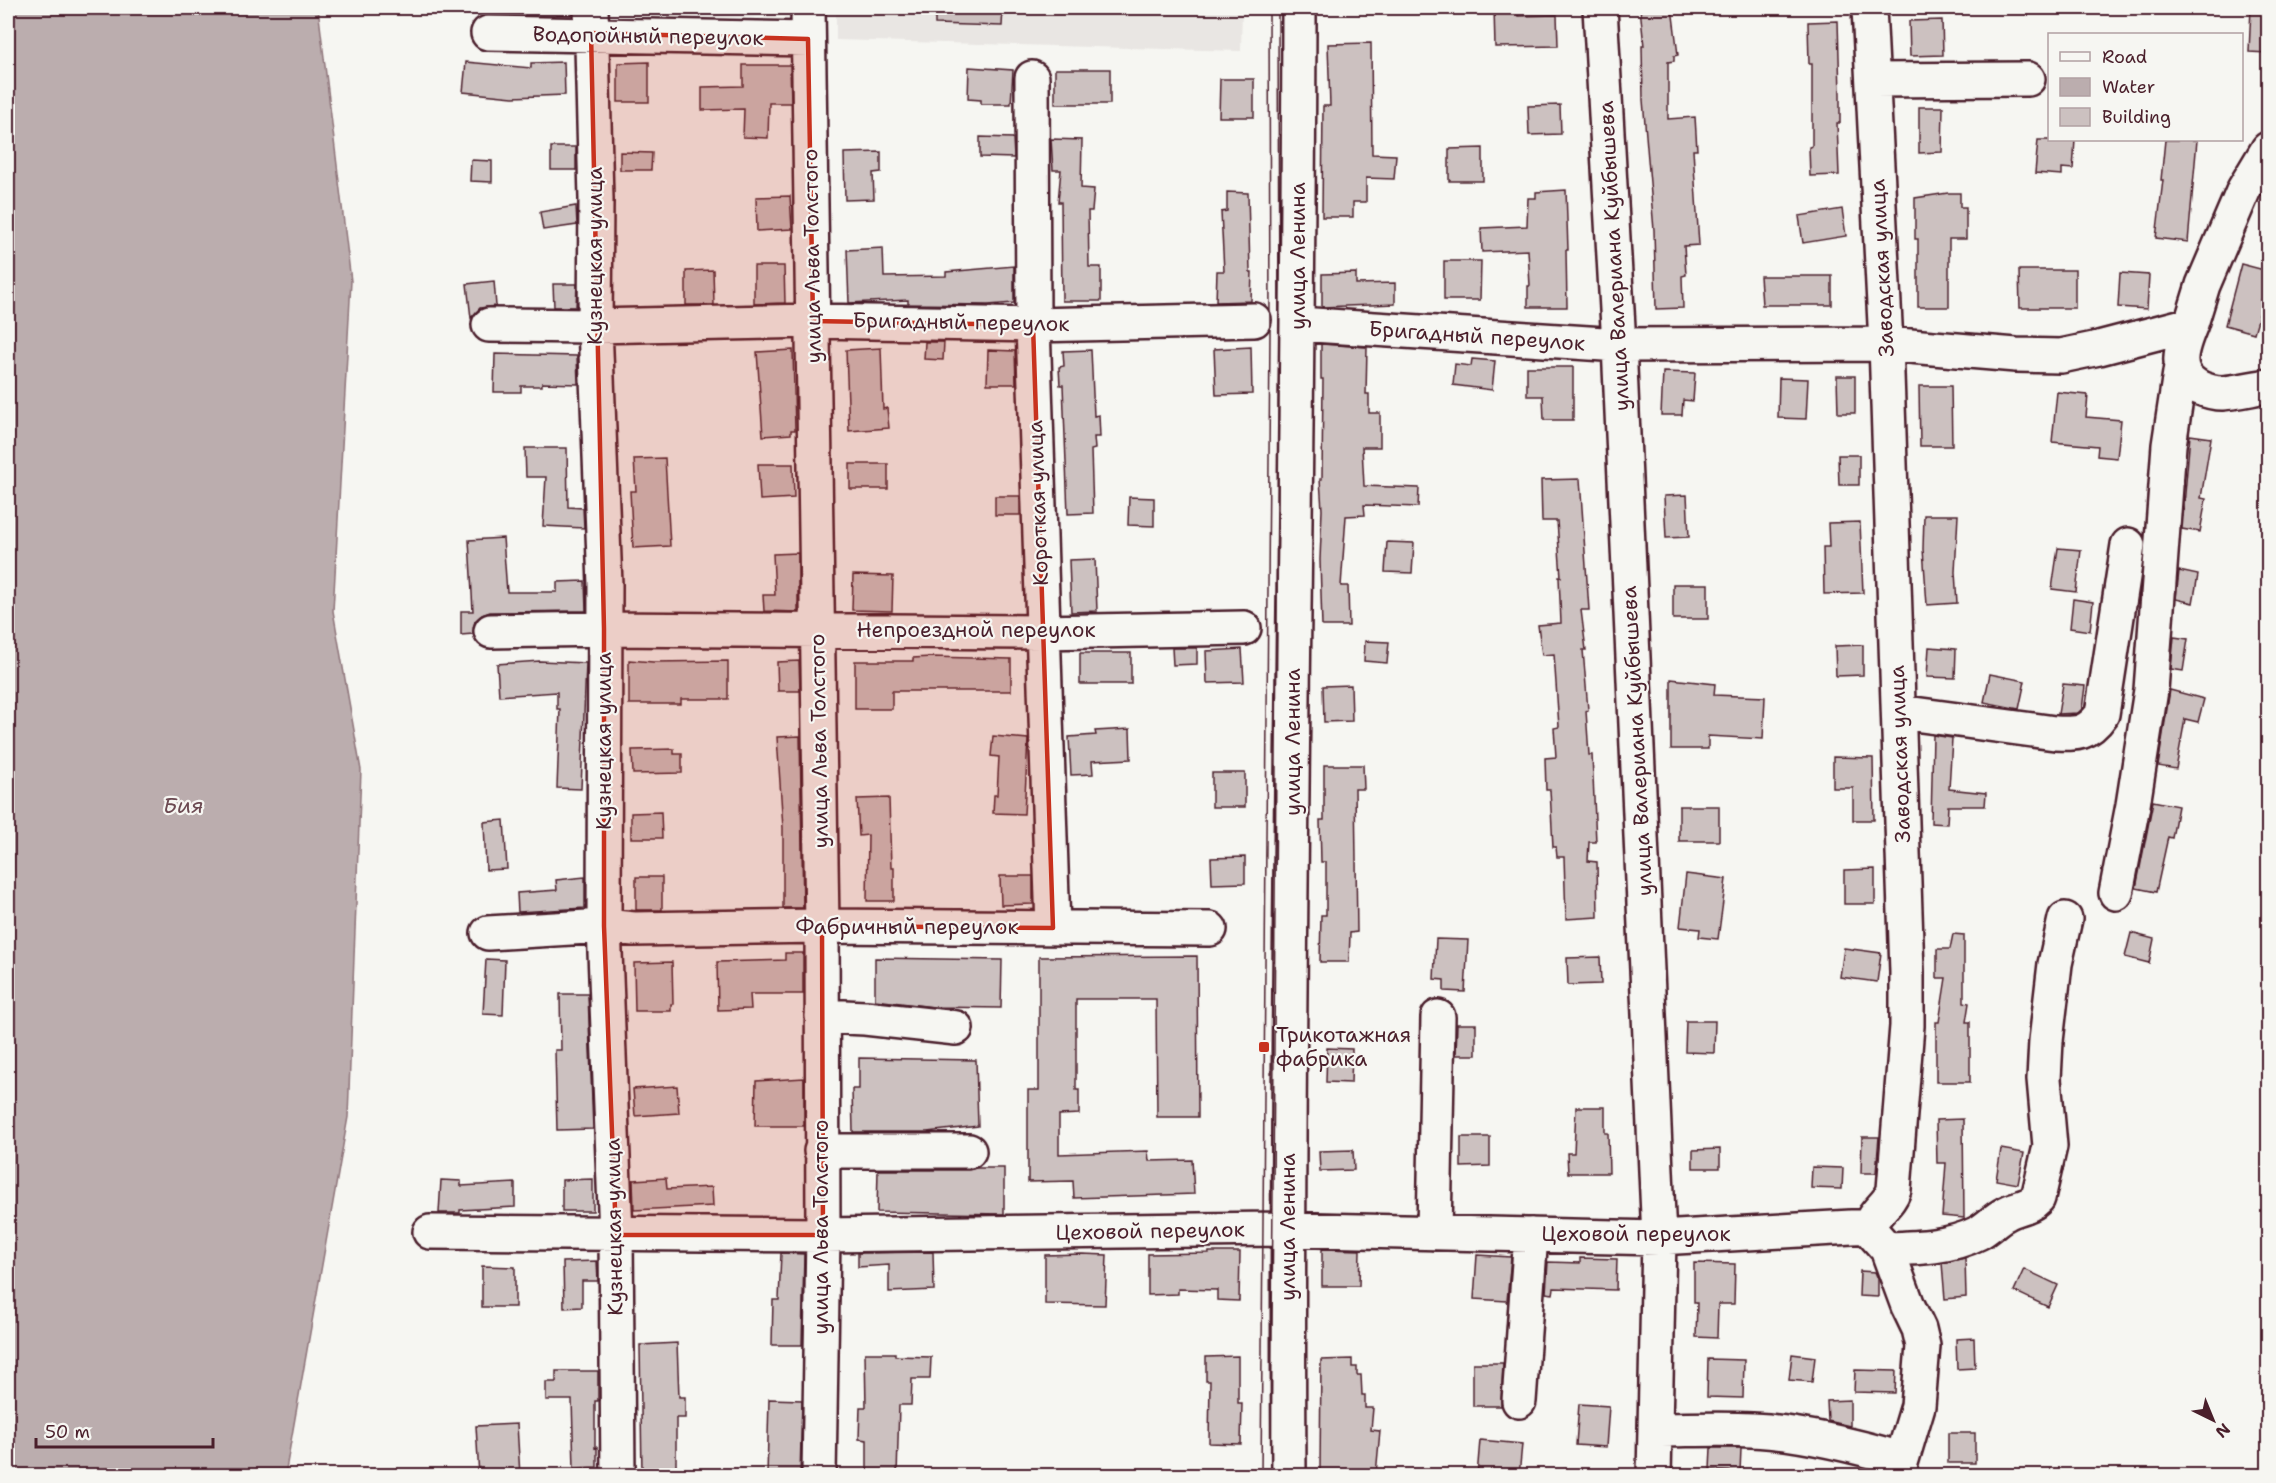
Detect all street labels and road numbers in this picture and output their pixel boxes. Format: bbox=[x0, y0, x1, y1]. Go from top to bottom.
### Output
street label: Водопойный переулок bbox=[532, 20, 764, 52]
street label: улица Валериана Куйбышева bbox=[1592, 100, 1636, 412]
street label: улица Льва Толстого bbox=[796, 148, 828, 364]
street label: Кузнецкая улица bbox=[581, 167, 609, 345]
street label: Заводская улица bbox=[1863, 178, 1901, 358]
street label: улица Ленина bbox=[1284, 182, 1312, 330]
street label: Бригадный переулок bbox=[852, 306, 1070, 338]
street label: Бригадный переулок bbox=[1368, 314, 1586, 358]
street label: Короткая улица bbox=[1021, 420, 1055, 586]
street label: улица Валериана Куйбышева bbox=[1615, 585, 1659, 897]
street label: Непроездной переулок bbox=[856, 616, 1096, 644]
street label: улица Льва Толстого bbox=[803, 633, 835, 849]
street label: Кузнецкая улица bbox=[590, 652, 618, 830]
street label: Заводская улица bbox=[1883, 665, 1917, 843]
street label: улица Ленина bbox=[1279, 668, 1307, 816]
street label: Фабричный переулок bbox=[795, 913, 1019, 941]
street label: улица Льва Толстого bbox=[807, 1120, 835, 1334]
street label: Кузнецкая улица bbox=[598, 1138, 630, 1316]
street label: улица Ленина bbox=[1274, 1153, 1302, 1301]
street label: Цеховой переулок bbox=[1055, 1215, 1245, 1247]
street label: Цеховой переулок bbox=[1541, 1220, 1731, 1248]

